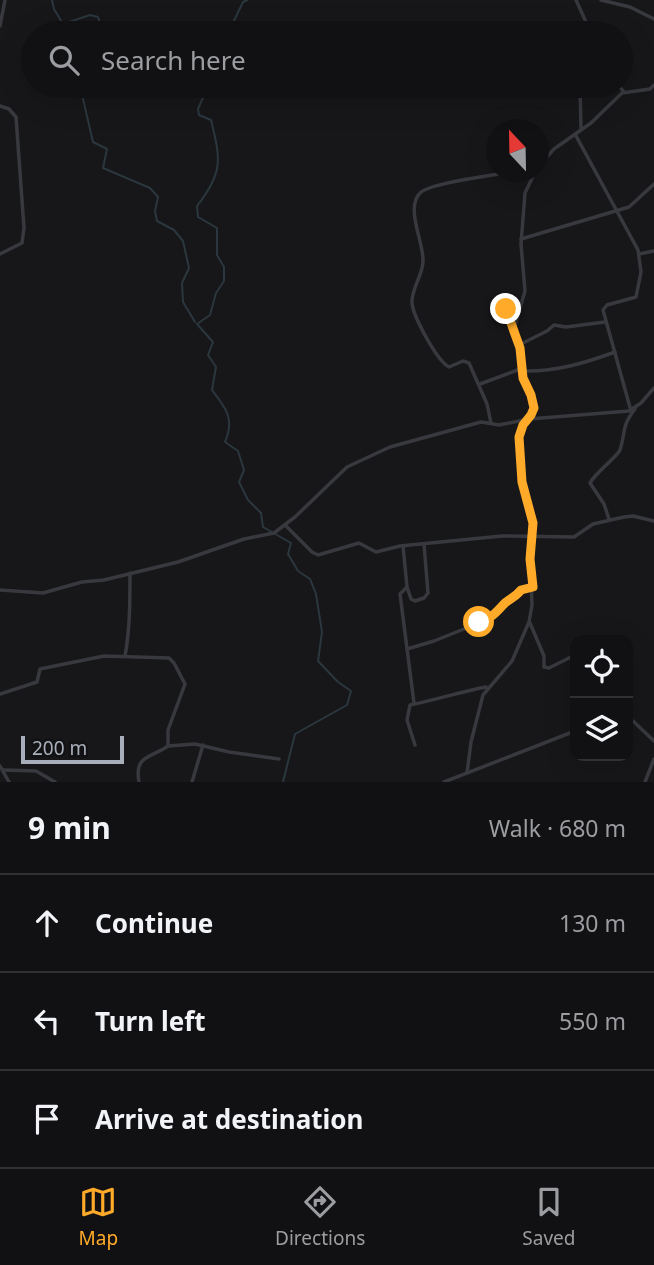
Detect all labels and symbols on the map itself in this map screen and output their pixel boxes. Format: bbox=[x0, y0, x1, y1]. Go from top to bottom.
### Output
north arrow bbox=[486, 119, 549, 182]
route end bbox=[490, 293, 521, 324]
route start bbox=[463, 606, 494, 637]
scale bar bbox=[21, 733, 124, 765]

